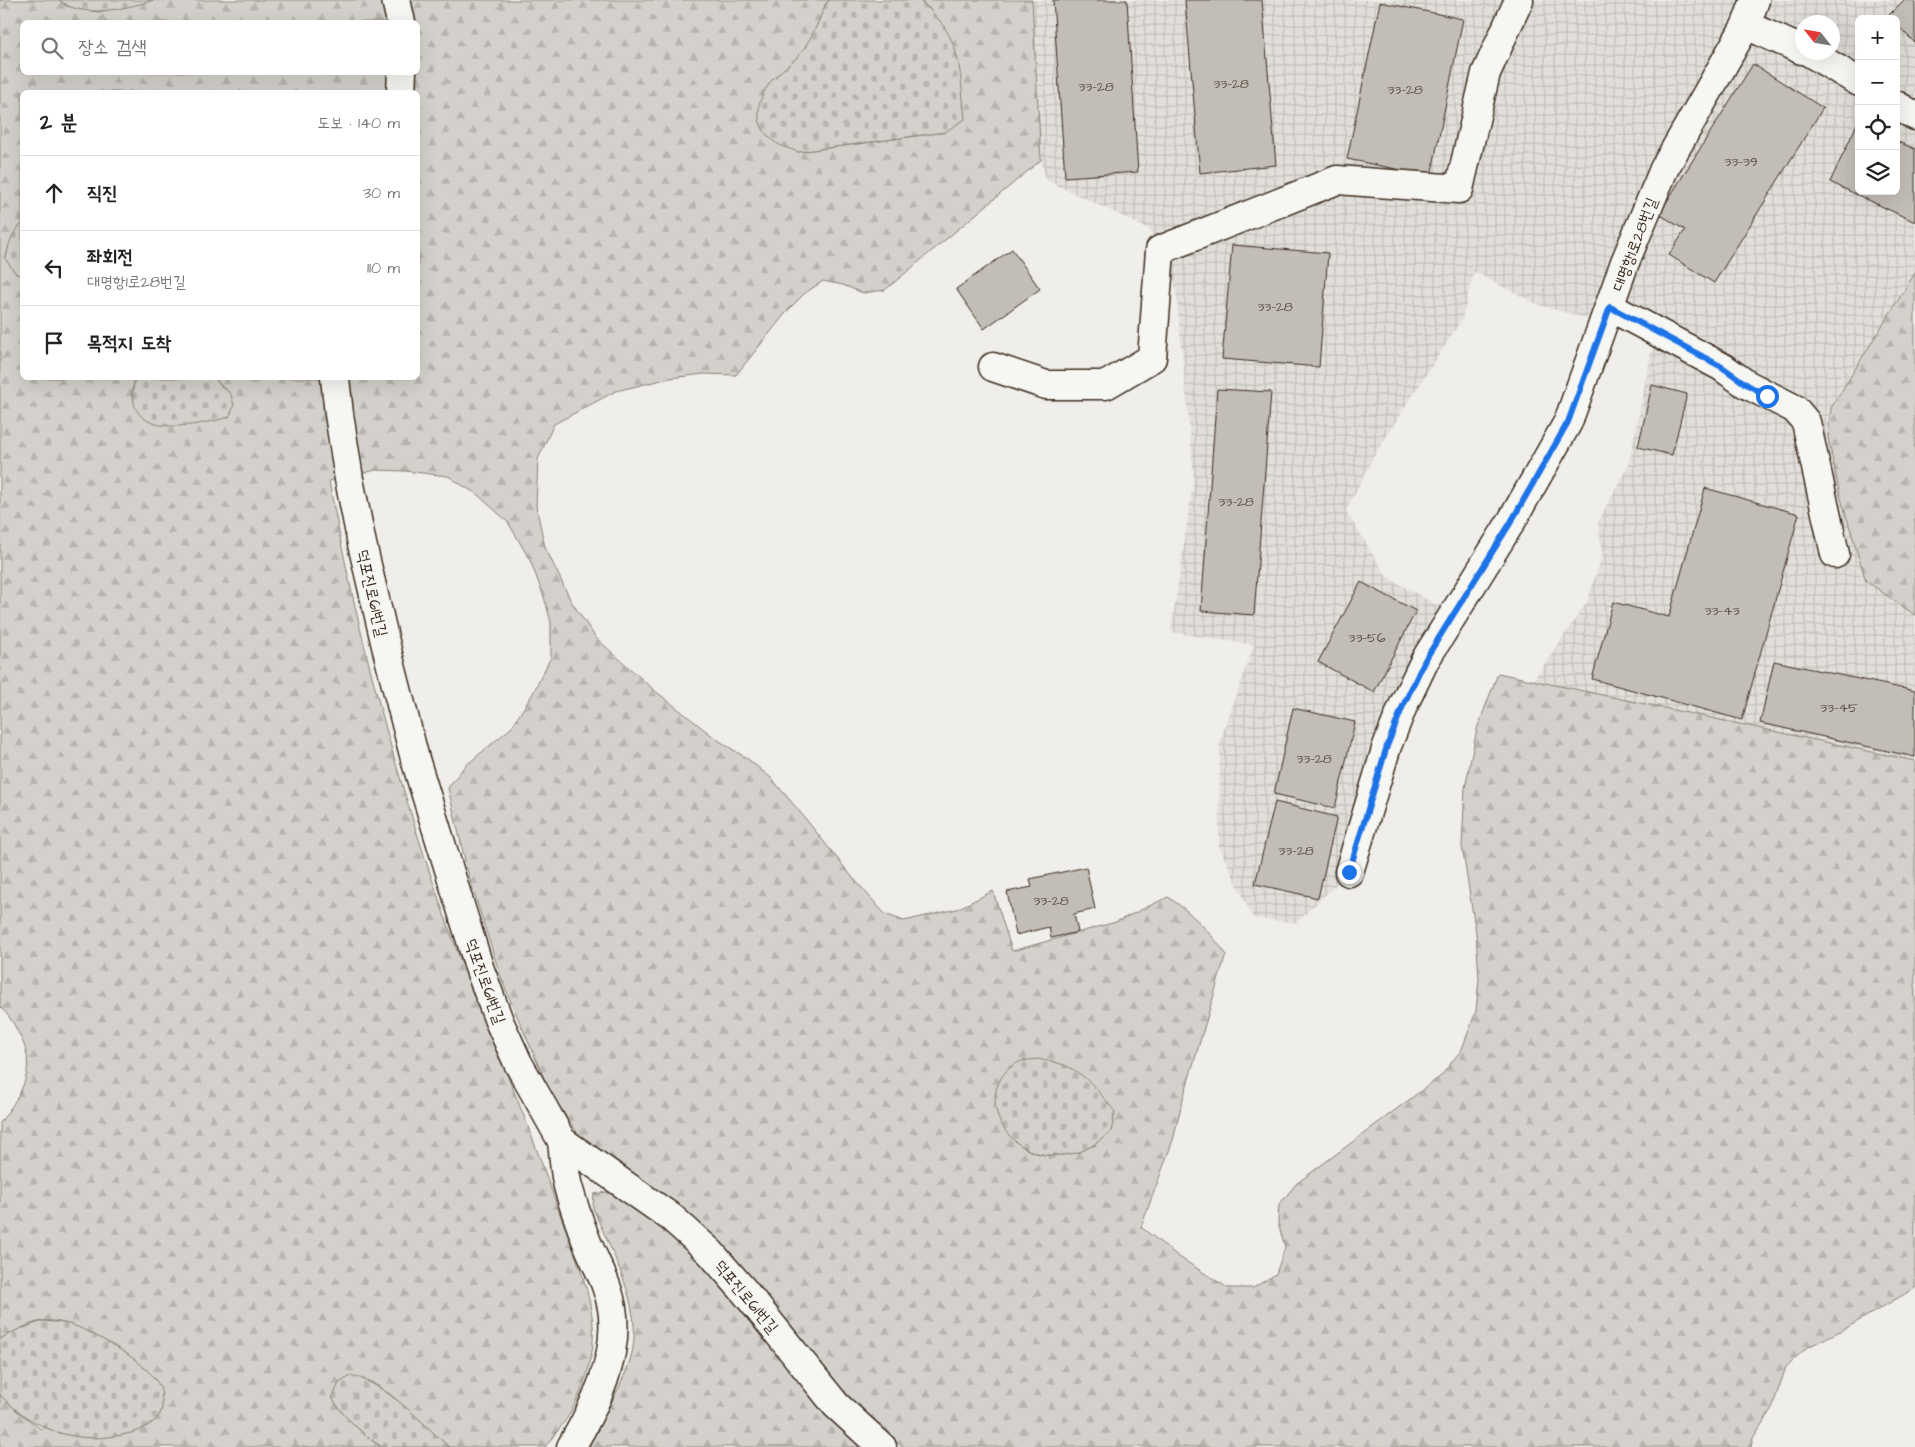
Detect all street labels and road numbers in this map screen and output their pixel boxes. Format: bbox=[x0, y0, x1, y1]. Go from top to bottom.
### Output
street label: 대명항1로28번길 bbox=[1607, 194, 1663, 294]
street label: 덕포진로61번길 bbox=[351, 547, 393, 639]
street label: 덕포진로61번길 bbox=[459, 936, 511, 1027]
street label: 덕포진로61번길 bbox=[709, 1255, 783, 1338]

